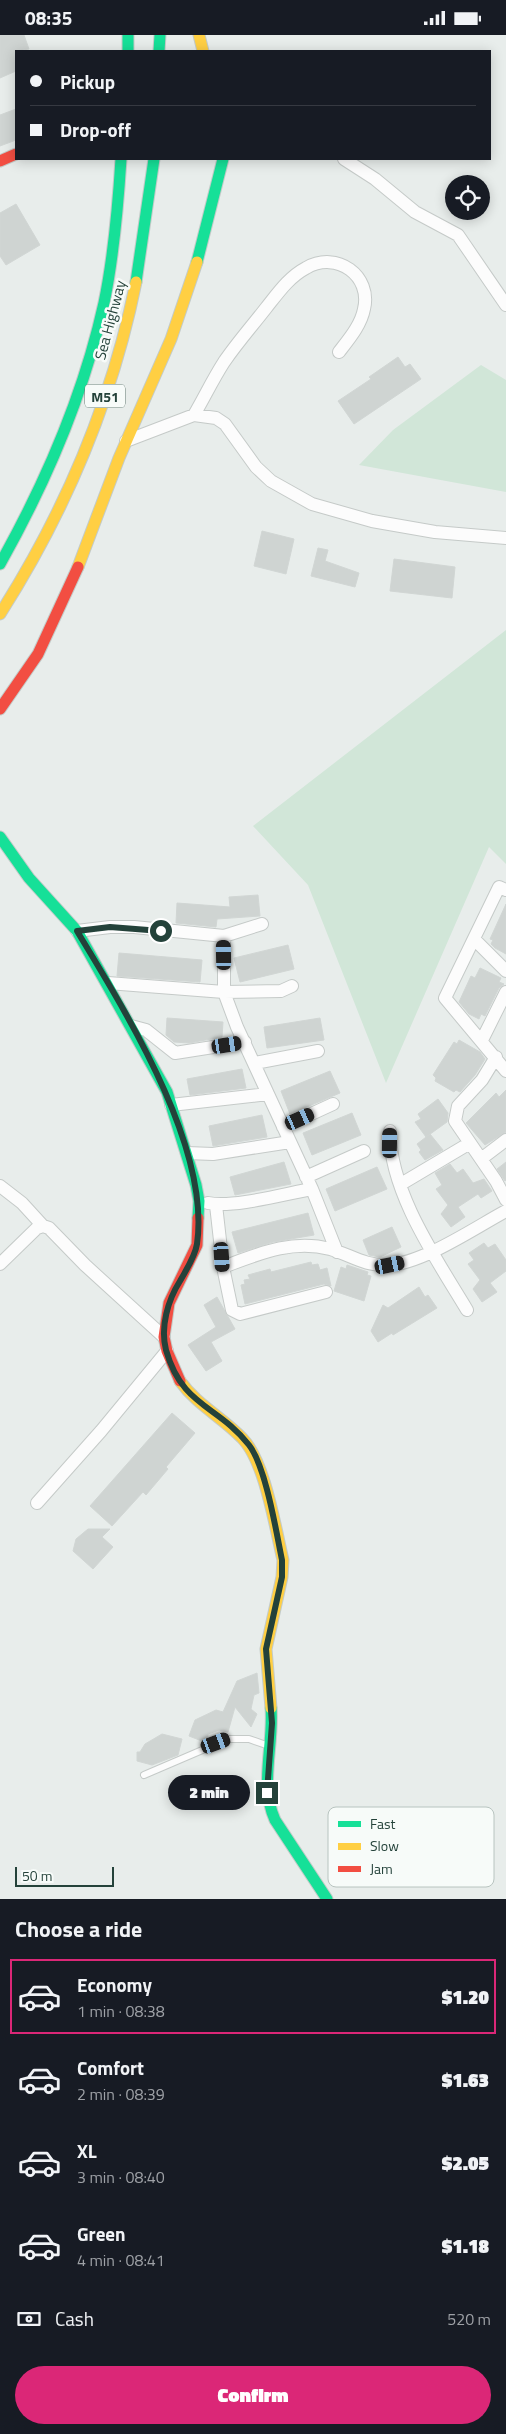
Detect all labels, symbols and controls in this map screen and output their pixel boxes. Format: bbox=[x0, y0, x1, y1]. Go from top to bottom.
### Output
text: 08:35 bbox=[25, 3, 72, 32]
text: Pickup bbox=[60, 67, 115, 96]
text: Drop-off bbox=[60, 115, 131, 144]
map controls bbox=[445, 175, 490, 220]
button: locate bbox=[445, 175, 490, 220]
street label: Sea Highway bbox=[88, 278, 132, 362]
road number: M51 bbox=[85, 385, 125, 407]
route start bbox=[150, 920, 172, 942]
car bbox=[216, 940, 231, 970]
car bbox=[211, 1035, 242, 1055]
car bbox=[283, 1106, 316, 1132]
car bbox=[382, 1128, 397, 1158]
car bbox=[213, 1242, 230, 1272]
car bbox=[373, 1255, 406, 1275]
car bbox=[199, 1731, 232, 1755]
callout: 2 min bbox=[167, 1775, 250, 1811]
text: 2 min bbox=[189, 1780, 229, 1804]
route end bbox=[256, 1782, 278, 1804]
legend bbox=[328, 1807, 494, 1887]
text: Fast bbox=[370, 1813, 395, 1834]
text: Slow bbox=[370, 1835, 399, 1856]
text: Jam bbox=[370, 1858, 393, 1879]
scale bar bbox=[15, 1864, 114, 1887]
text: 50 m bbox=[22, 1865, 52, 1886]
text: Choose a ride bbox=[15, 1912, 142, 1946]
text: Economy bbox=[77, 1970, 152, 1999]
icon: car bbox=[17, 1974, 62, 2019]
text: $1.20 bbox=[442, 1982, 489, 2011]
text: 1 min · 08:38 bbox=[77, 1999, 165, 2023]
text: Comfort bbox=[77, 2053, 144, 2082]
icon: car bbox=[17, 2057, 62, 2102]
text: $1.63 bbox=[442, 2065, 489, 2094]
text: 2 min · 08:39 bbox=[77, 2082, 165, 2106]
text: XL bbox=[77, 2136, 97, 2165]
icon: car bbox=[17, 2140, 62, 2185]
text: $2.05 bbox=[442, 2148, 489, 2177]
text: 3 min · 08:40 bbox=[77, 2165, 165, 2189]
text: Green bbox=[77, 2219, 126, 2248]
icon: car bbox=[17, 2223, 62, 2268]
text: $1.18 bbox=[442, 2231, 489, 2260]
text: 4 min · 08:41 bbox=[77, 2248, 165, 2272]
text: Cash bbox=[55, 2304, 94, 2333]
icon: cash bbox=[15, 2305, 43, 2333]
text: 520 m bbox=[447, 2307, 491, 2331]
button: Confirm bbox=[15, 2366, 491, 2424]

